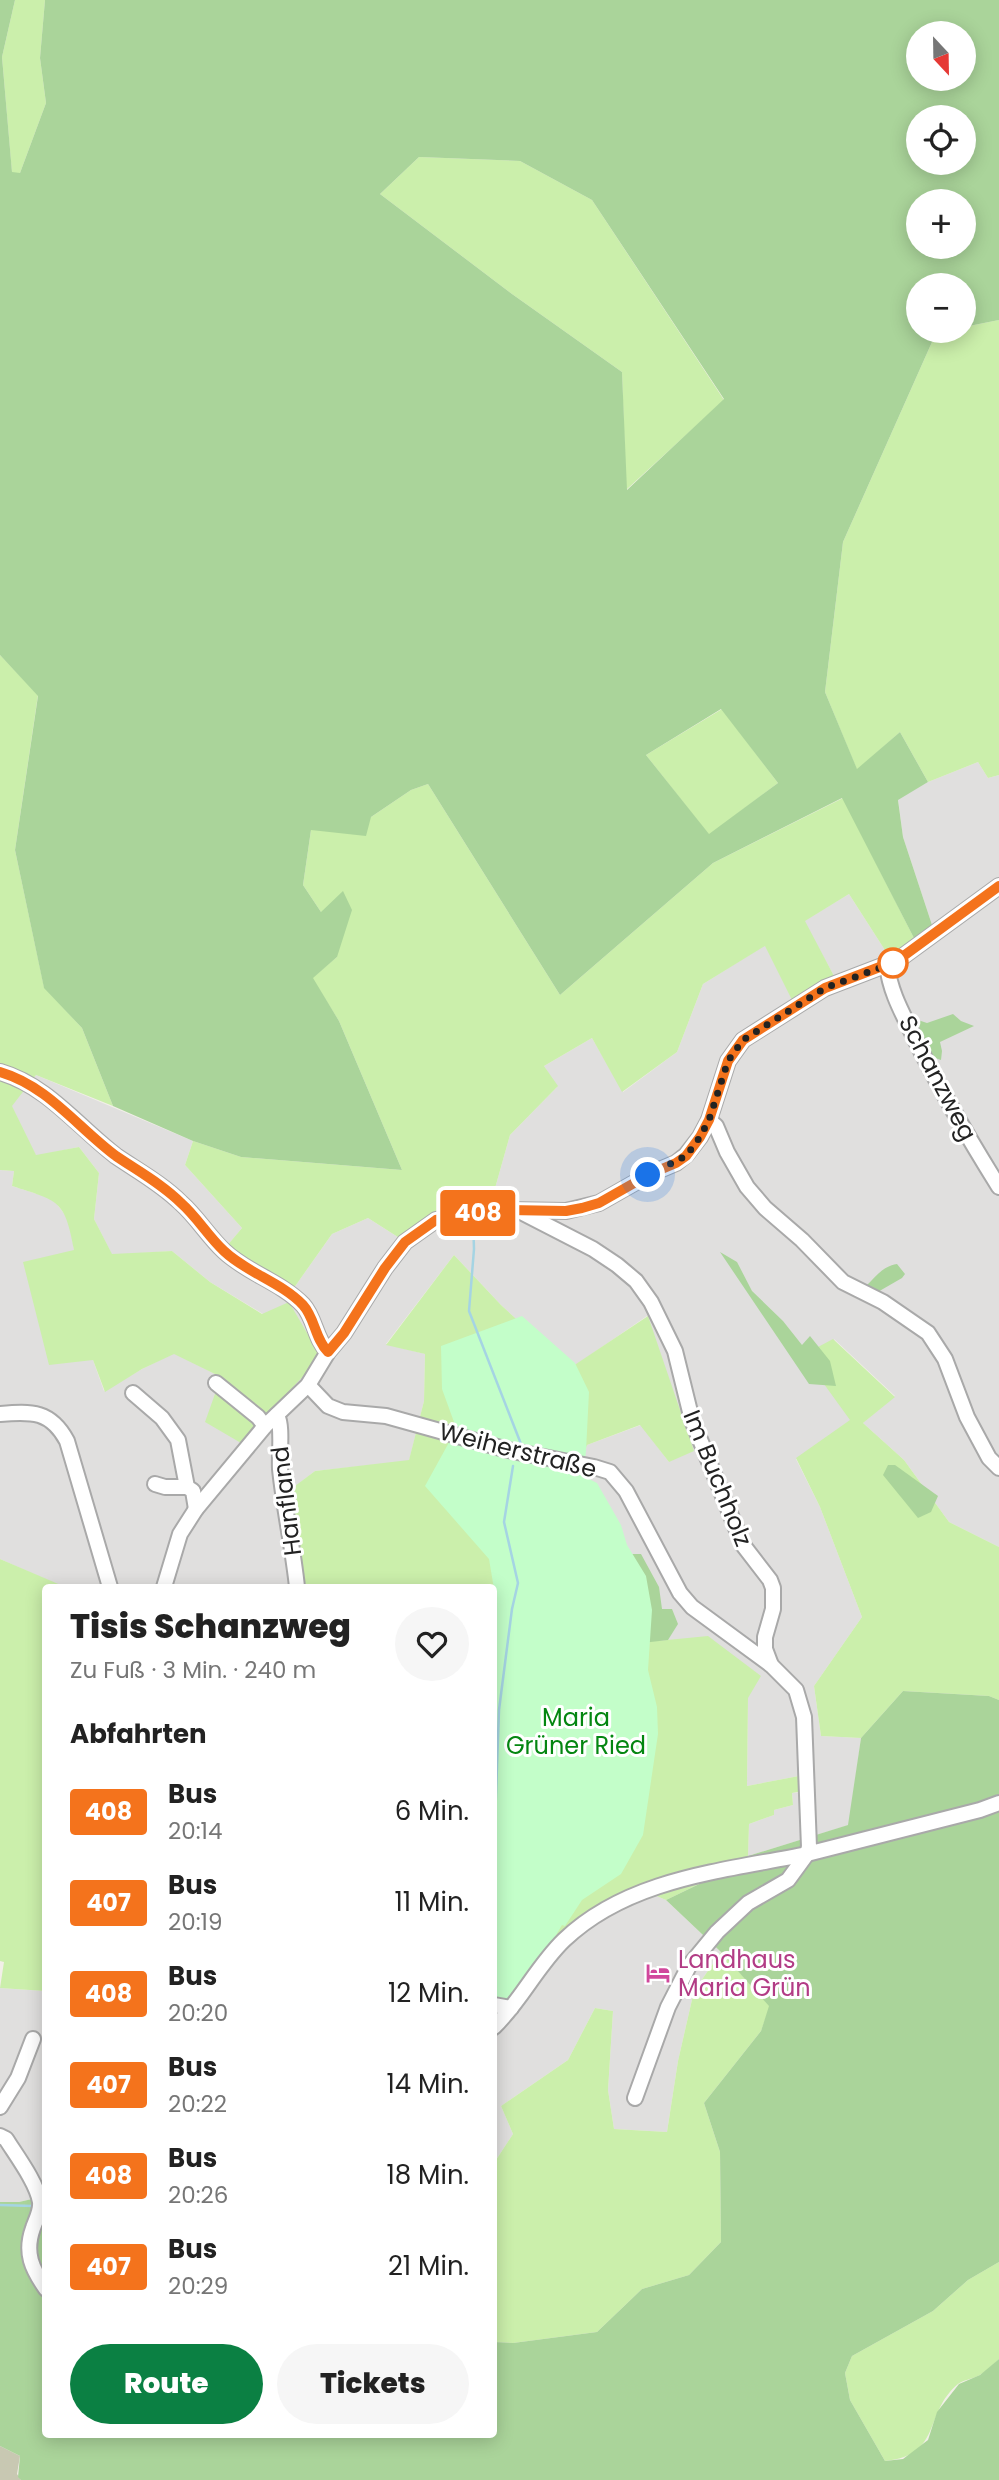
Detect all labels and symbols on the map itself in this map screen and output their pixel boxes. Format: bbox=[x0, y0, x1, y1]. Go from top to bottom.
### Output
north arrow bbox=[906, 21, 976, 91]
unlabelled marker bbox=[878, 948, 908, 978]
street label: Schanzweg bbox=[891, 1010, 985, 1146]
your location bbox=[630, 1157, 665, 1192]
line badge: 408 bbox=[438, 1190, 518, 1236]
street label: Im Buchholz bbox=[676, 1405, 760, 1551]
street label: Weiherstraße bbox=[436, 1415, 600, 1485]
street label: Hanfland bbox=[263, 1444, 309, 1558]
park label: Maria Grüner Ried bbox=[506, 1701, 646, 1762]
place label: Landhaus Maria Grün bbox=[678, 1943, 811, 2004]
hotel icon: Landhaus Maria Grün bbox=[644, 1959, 672, 1987]

